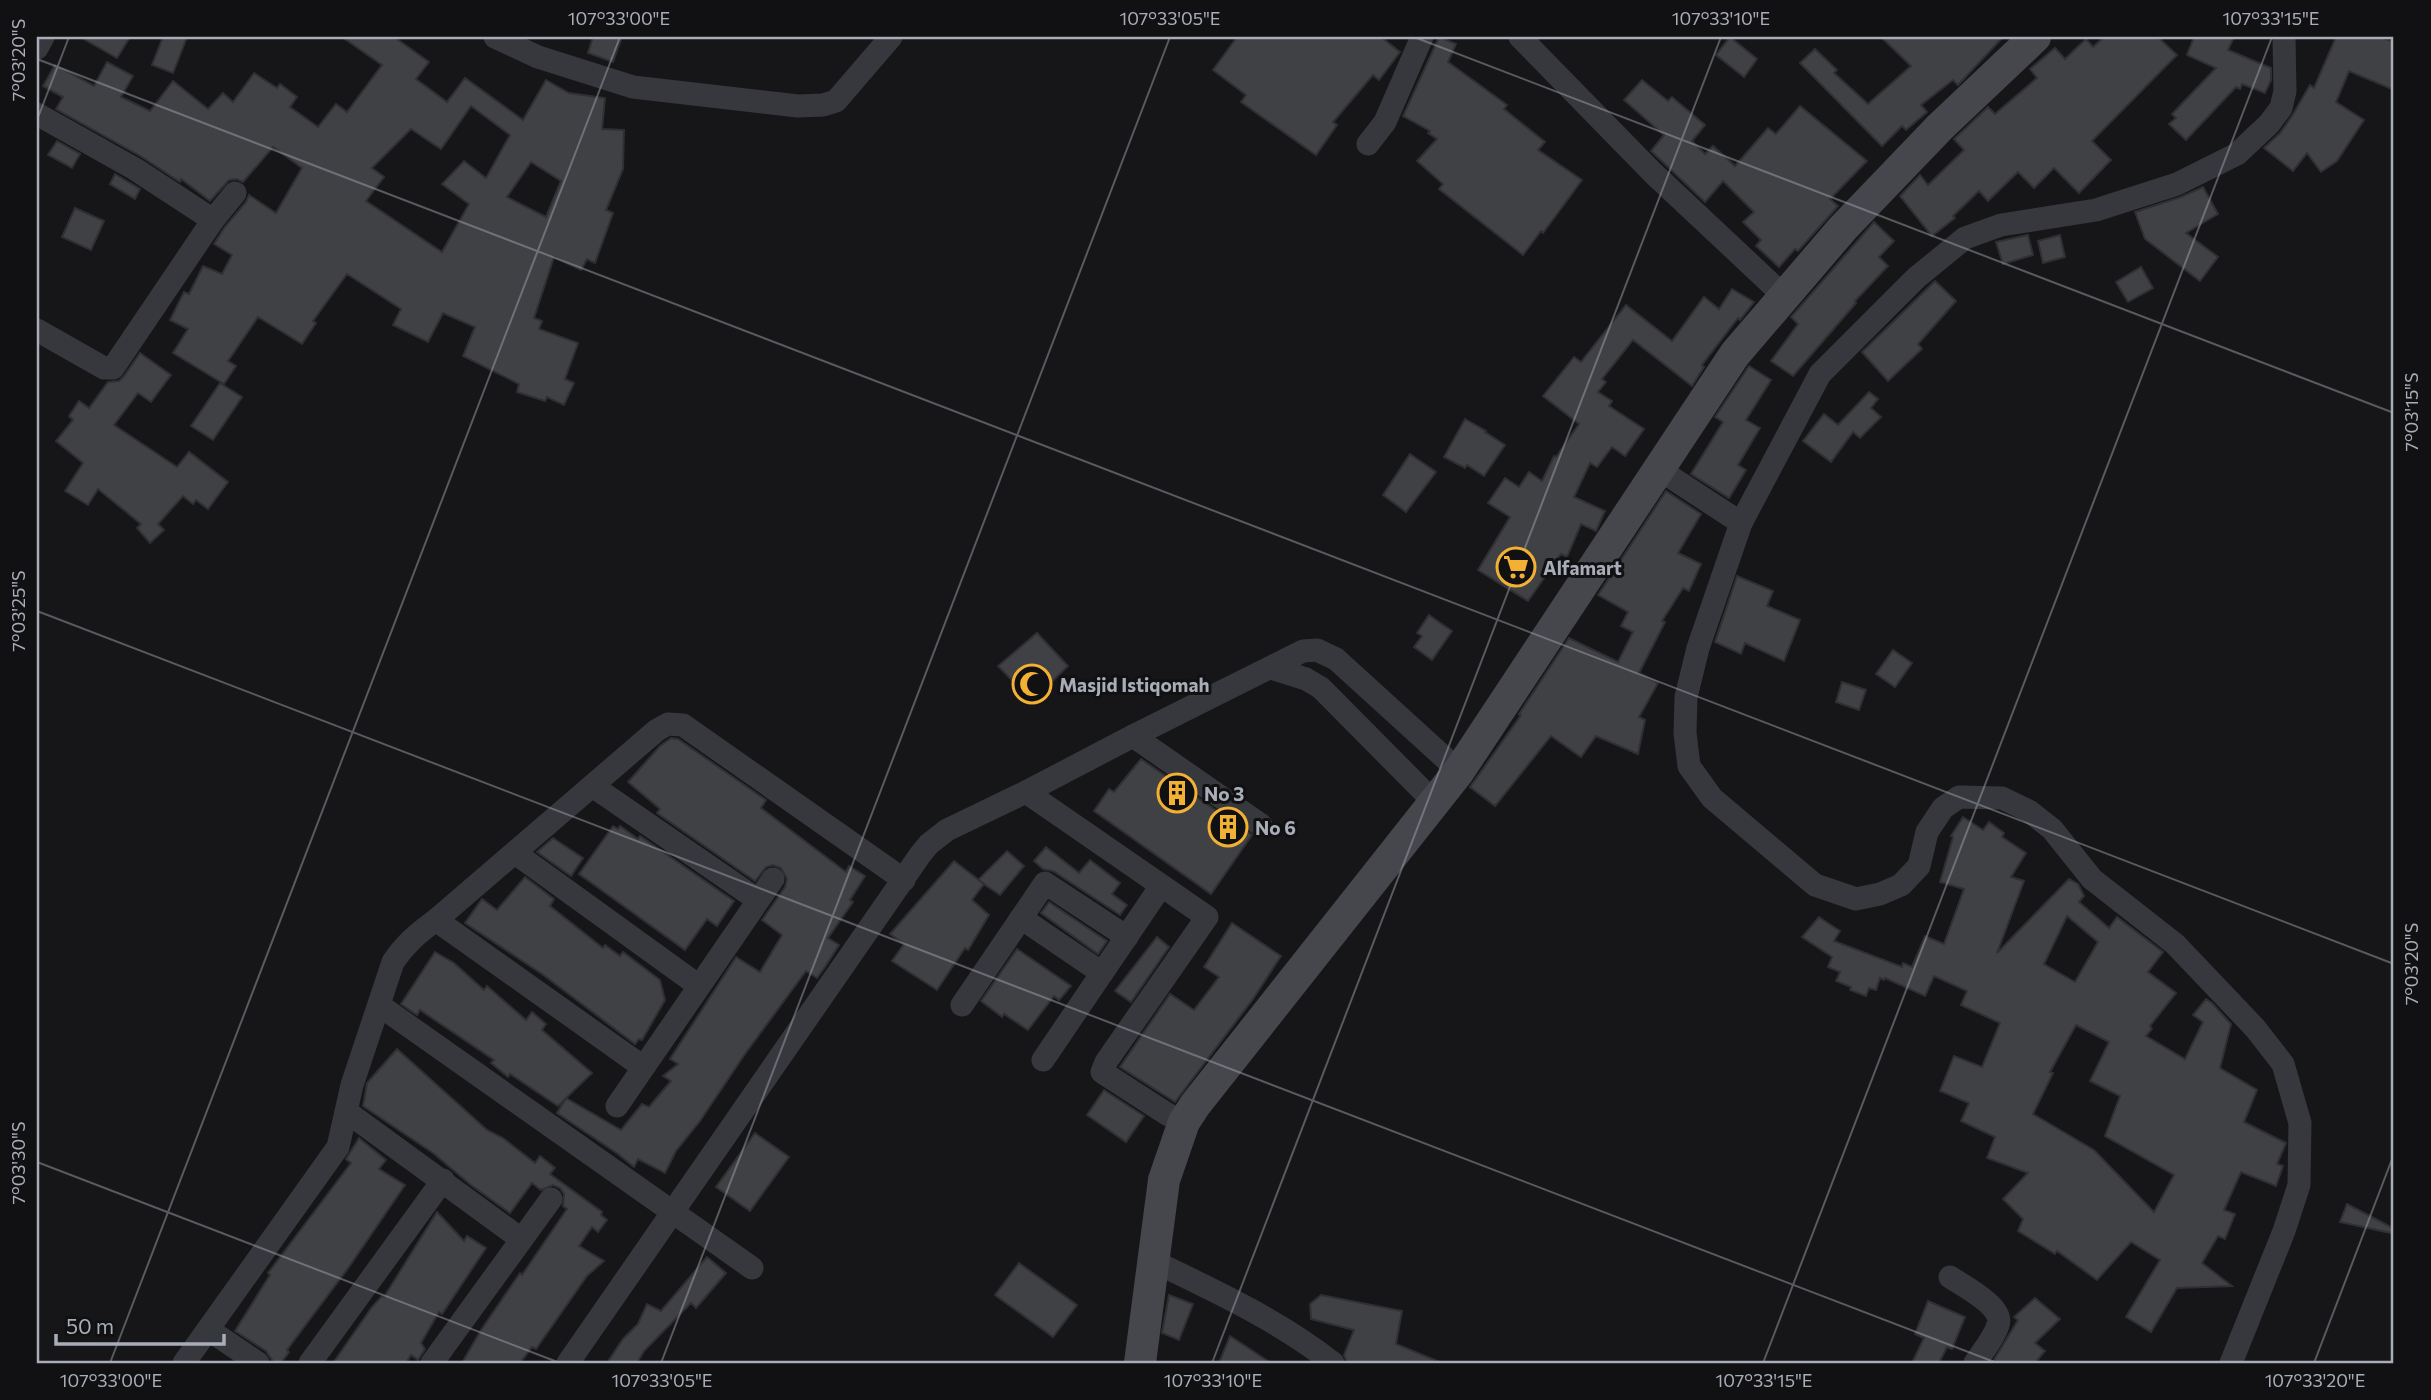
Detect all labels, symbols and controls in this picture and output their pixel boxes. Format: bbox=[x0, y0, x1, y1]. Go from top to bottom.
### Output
text: 107°33'00"E bbox=[568, 7, 670, 29]
text: 107°33'05"E bbox=[1119, 7, 1221, 29]
text: 107°33'10"E bbox=[1672, 7, 1770, 29]
text: 107°33'15"E bbox=[2222, 7, 2320, 29]
text: 7°03'20"S bbox=[7, 19, 29, 101]
text: 7°03'15"S bbox=[2400, 373, 2422, 452]
supermarket icon: Alfamart bbox=[1495, 546, 1537, 588]
place label: Alfamart bbox=[1543, 556, 1622, 579]
text: 7°03'25"S bbox=[7, 570, 29, 652]
mosque icon: Masjid Istiqomah bbox=[1011, 663, 1053, 705]
place label: Masjid Istiqomah bbox=[1059, 673, 1209, 696]
building icon: No 3 bbox=[1156, 772, 1198, 814]
place label: No 3 bbox=[1204, 782, 1244, 805]
building icon: No 6 bbox=[1207, 806, 1249, 848]
place label: No 6 bbox=[1255, 816, 1296, 839]
text: 7°03'20"S bbox=[2400, 923, 2422, 1005]
text: 7°03'30"S bbox=[7, 1122, 29, 1204]
scale bar bbox=[56, 1302, 224, 1346]
text: 50 m bbox=[66, 1313, 114, 1338]
text: 107°33'00"E bbox=[60, 1369, 162, 1391]
text: 107°33'05"E bbox=[611, 1369, 713, 1391]
text: 107°33'10"E bbox=[1164, 1369, 1262, 1391]
text: 107°33'15"E bbox=[1715, 1369, 1813, 1391]
text: 107°33'20"E bbox=[2265, 1369, 2365, 1391]

